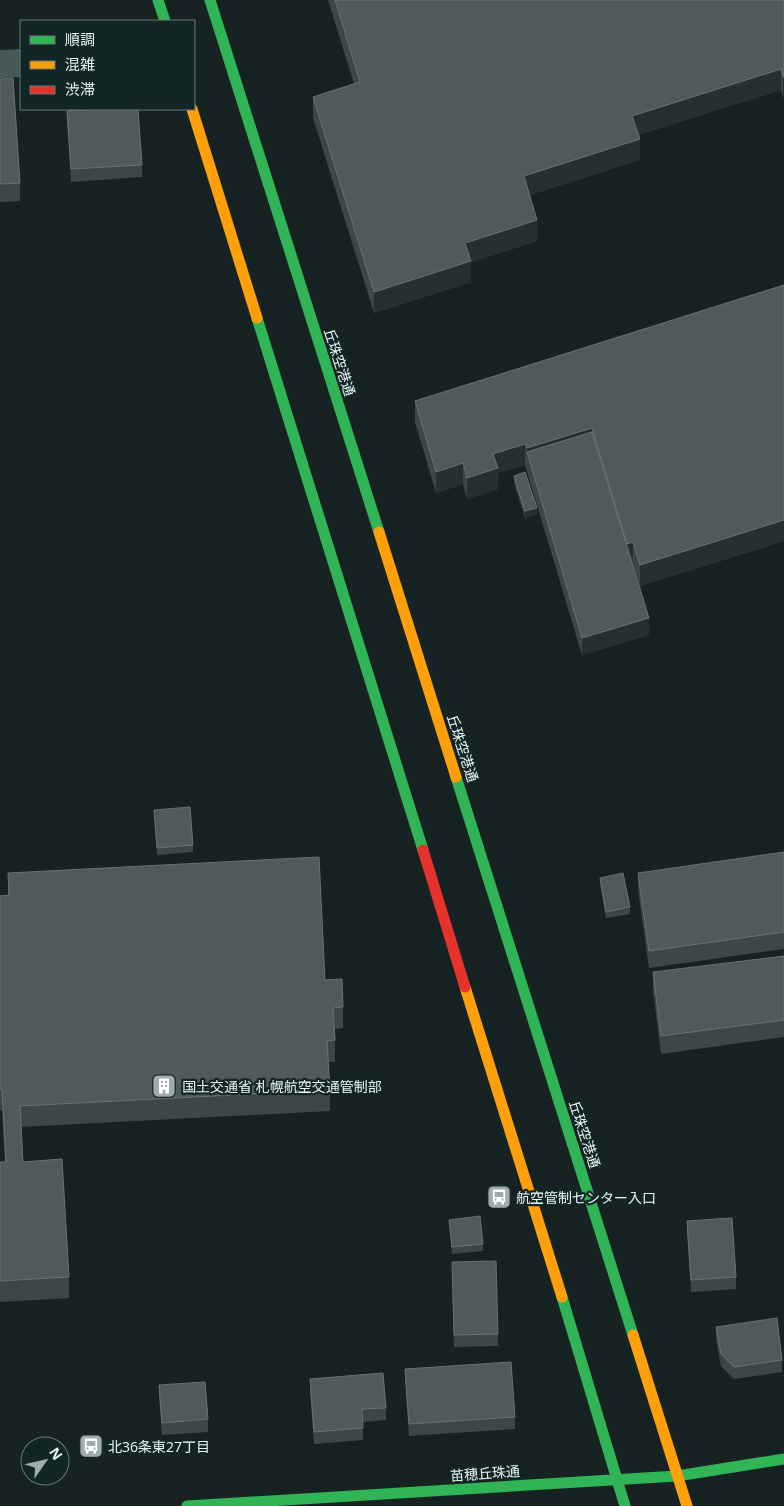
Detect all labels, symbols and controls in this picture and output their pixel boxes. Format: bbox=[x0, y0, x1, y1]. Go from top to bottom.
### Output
legend bbox=[20, 20, 195, 110]
text: 順調 bbox=[65, 29, 95, 49]
text: 混雑 bbox=[65, 54, 95, 74]
text: 渋滞 bbox=[65, 79, 95, 99]
street label: 丘珠空港通 bbox=[320, 326, 360, 398]
street label: 丘珠空港通 bbox=[443, 712, 483, 784]
building icon: 国土交通省 札幌航空交通管制部 bbox=[151, 1073, 177, 1099]
place label: 国土交通省 札幌航空交通管制部 bbox=[182, 1077, 382, 1096]
street label: 丘珠空港通 bbox=[565, 1098, 605, 1170]
bus stop icon: 航空管制センター入口 bbox=[486, 1184, 512, 1210]
place label: 航空管制センター入口 bbox=[516, 1188, 656, 1207]
bus stop icon: 北36条東27丁目 bbox=[78, 1433, 104, 1459]
north arrow bbox=[20, 1436, 70, 1486]
place label: 北36条東27丁目 bbox=[108, 1437, 210, 1456]
text: N bbox=[45, 1443, 67, 1463]
street label: 苗穂丘珠通 bbox=[449, 1461, 521, 1485]

